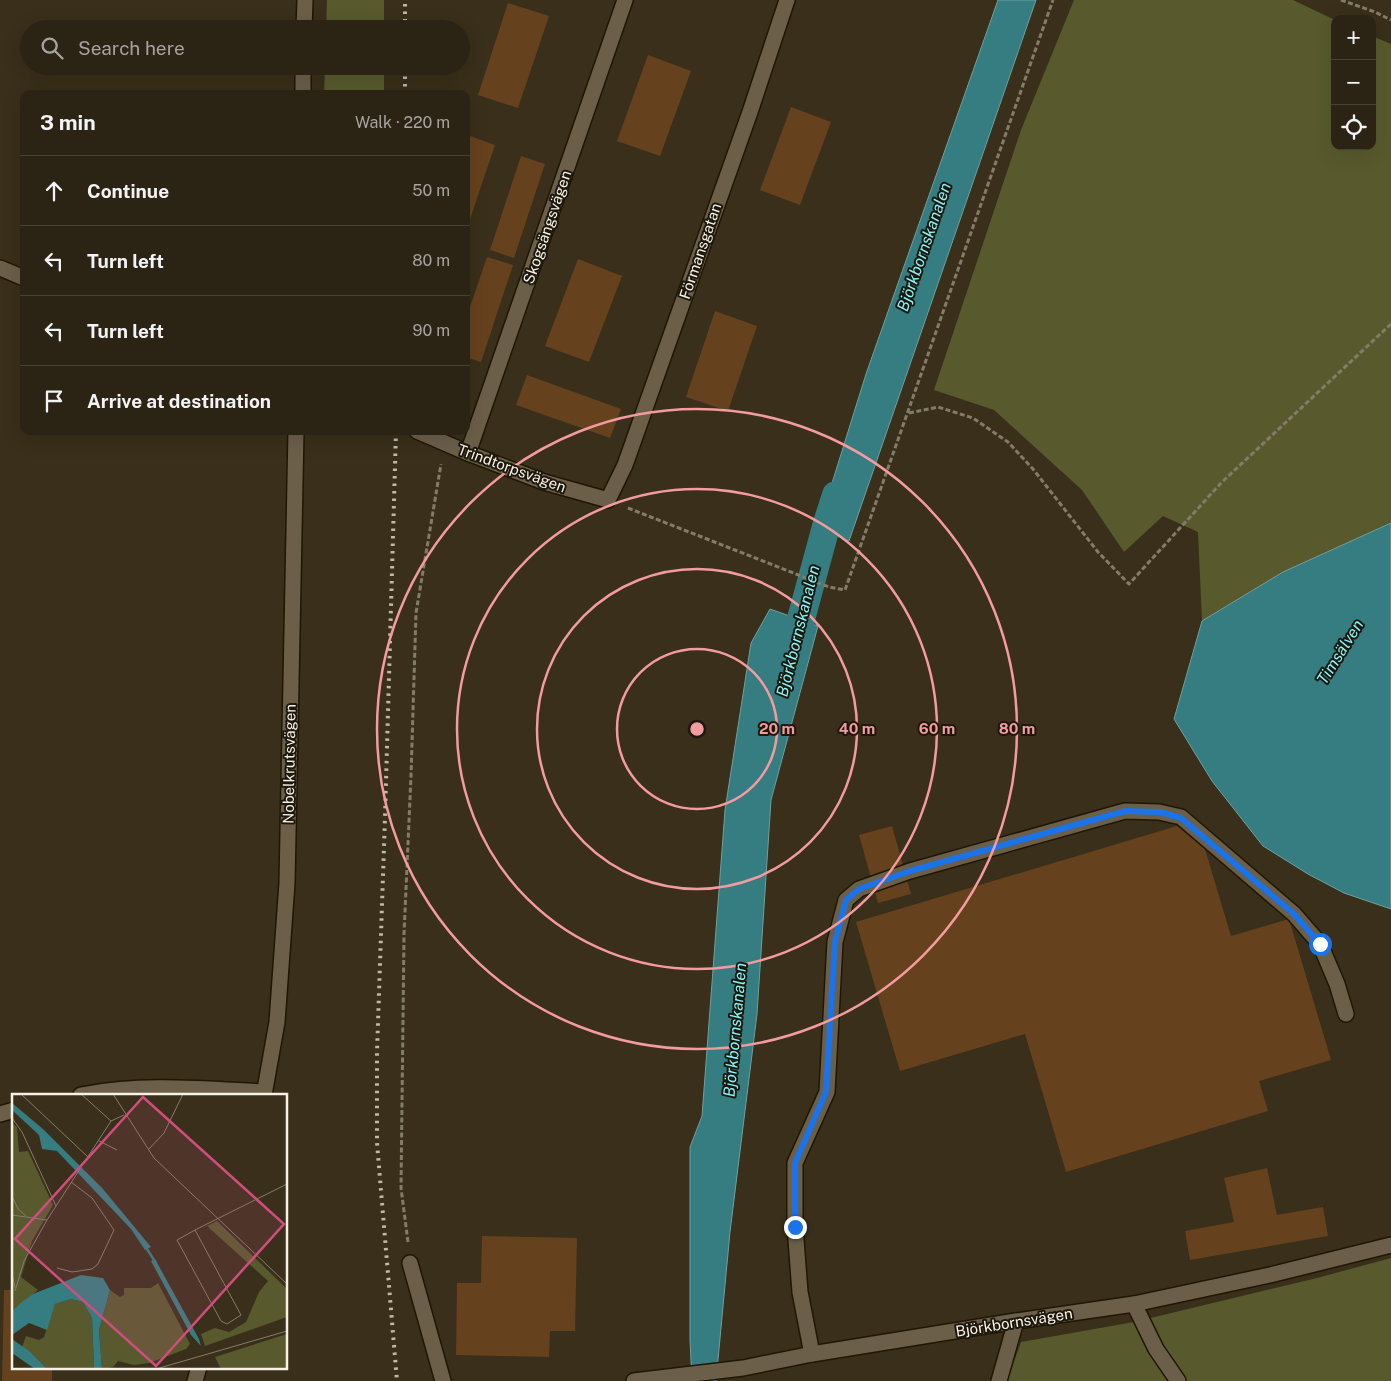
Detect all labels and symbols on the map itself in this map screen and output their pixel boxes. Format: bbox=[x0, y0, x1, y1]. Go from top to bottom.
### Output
street label: Skogsängsvägen bbox=[520, 168, 574, 286]
water label: Björkbornskanalen bbox=[893, 180, 955, 314]
street label: Förmansgatan bbox=[676, 201, 724, 301]
street label: Trindtorpsvägen bbox=[456, 441, 568, 495]
water label: Björkbornskanalen bbox=[772, 563, 824, 699]
water label: Timsälven bbox=[1313, 616, 1367, 688]
street label: Nobelkrutsvägen bbox=[279, 704, 299, 824]
centre of rings bbox=[688, 720, 706, 738]
text: 20 m bbox=[759, 720, 795, 737]
text: 40 m bbox=[839, 720, 875, 737]
text: 60 m bbox=[919, 720, 955, 737]
text: 80 m bbox=[999, 720, 1035, 737]
route start bbox=[1309, 933, 1332, 956]
water label: Björkbornskanalen bbox=[720, 962, 750, 1098]
inset map bbox=[12, 1094, 288, 1368]
route end bbox=[784, 1216, 807, 1239]
street label: Björkbornsvägen bbox=[954, 1304, 1074, 1340]

